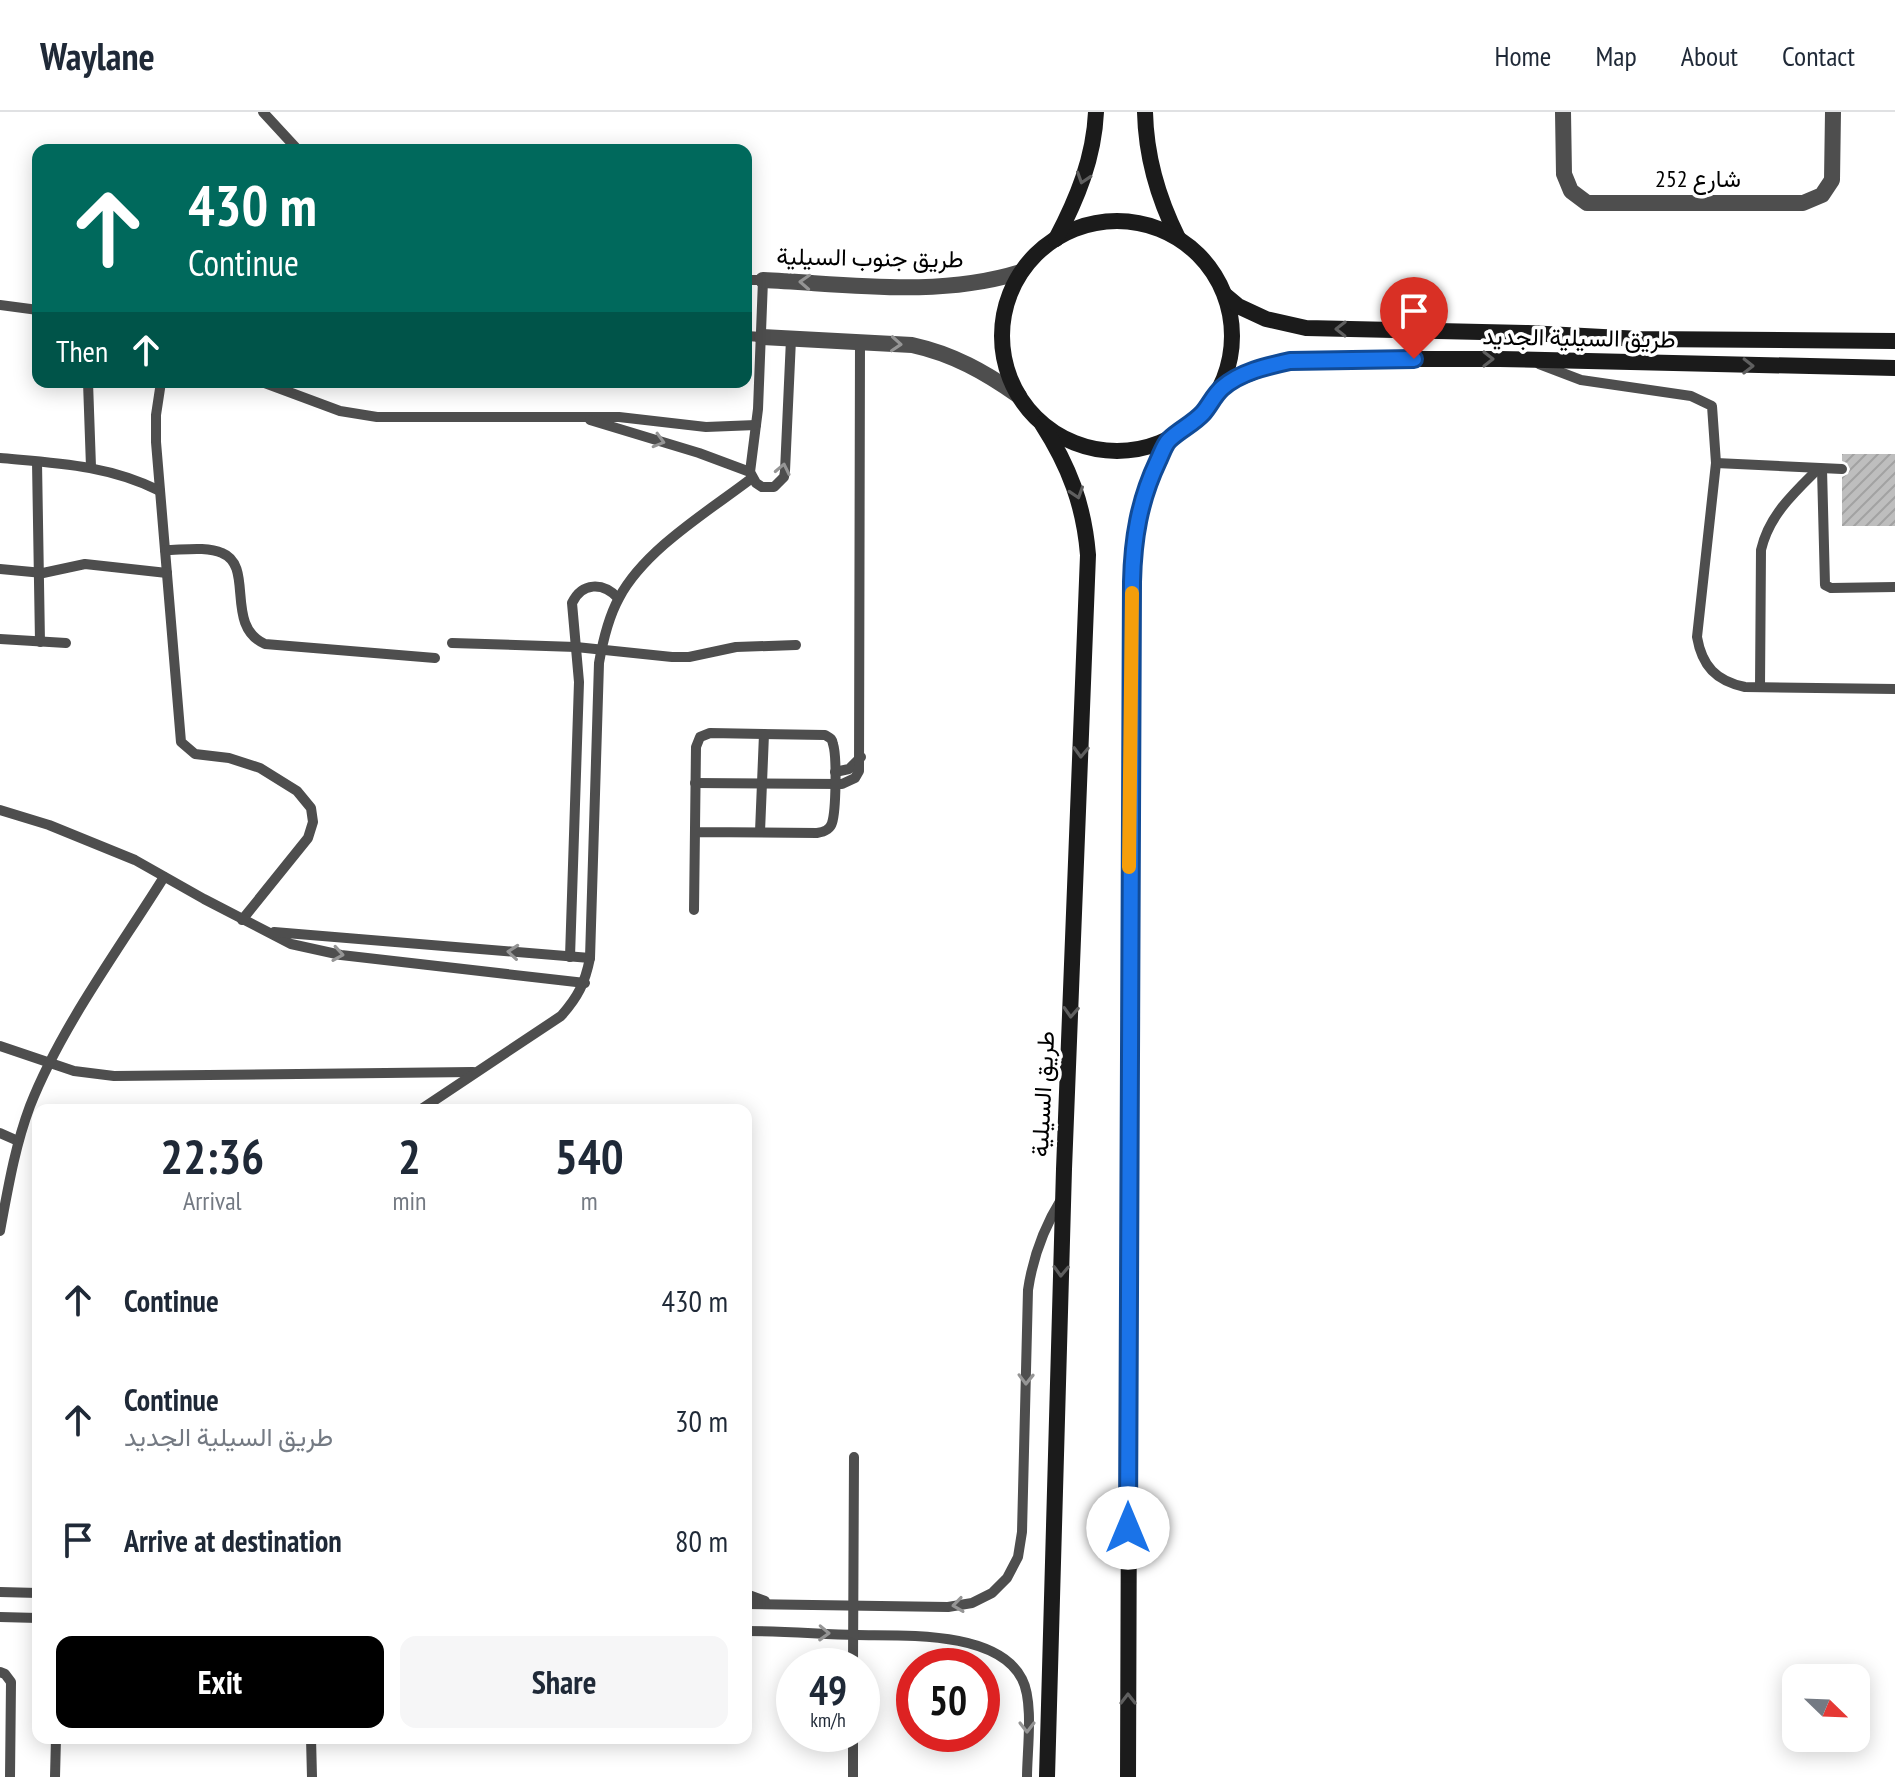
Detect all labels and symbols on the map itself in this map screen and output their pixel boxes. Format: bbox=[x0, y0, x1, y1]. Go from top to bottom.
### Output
street label: شارع 252 bbox=[1655, 163, 1741, 195]
one-way arrow bbox=[1077, 170, 1093, 184]
street label: طريق جنوب السيلية bbox=[776, 240, 964, 275]
one-way arrow bbox=[798, 274, 811, 291]
pin bbox=[1380, 277, 1448, 359]
one-way arrow bbox=[1334, 320, 1347, 338]
street label: طريق السيلية الجديد bbox=[1482, 320, 1676, 355]
one-way arrow bbox=[890, 335, 903, 352]
one-way arrow bbox=[1482, 350, 1495, 368]
one-way arrow bbox=[1742, 357, 1755, 375]
one-way arrow bbox=[651, 432, 665, 448]
one-way arrow bbox=[774, 462, 791, 476]
one-way arrow bbox=[1068, 486, 1084, 499]
one-way arrow bbox=[1073, 746, 1090, 759]
one-way arrow bbox=[506, 944, 519, 961]
one-way arrow bbox=[331, 945, 345, 962]
one-way arrow bbox=[1063, 1006, 1080, 1019]
street label: طريق السيلية bbox=[1024, 1030, 1061, 1158]
one-way arrow bbox=[1052, 1265, 1069, 1278]
one-way arrow bbox=[1017, 1373, 1034, 1386]
position arrow bbox=[1086, 1486, 1170, 1570]
one-way arrow bbox=[951, 1596, 965, 1613]
one-way arrow bbox=[818, 1624, 831, 1641]
speed limit sign: 50 bbox=[896, 1648, 1000, 1752]
north arrow bbox=[1782, 1664, 1870, 1752]
one-way arrow bbox=[1119, 1692, 1137, 1705]
one-way arrow bbox=[1018, 1721, 1036, 1734]

